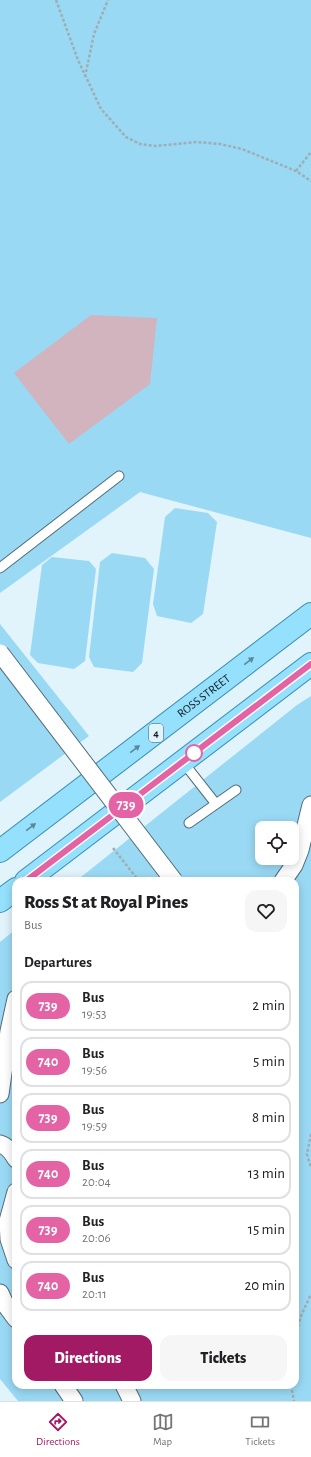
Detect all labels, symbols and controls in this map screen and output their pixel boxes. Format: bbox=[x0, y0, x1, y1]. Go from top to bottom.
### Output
one-way arrow bbox=[244, 657, 255, 666]
street label: ROSS STREET bbox=[175, 672, 232, 720]
road number: 4 bbox=[149, 724, 163, 742]
one-way arrow bbox=[129, 744, 140, 753]
unlabelled marker bbox=[185, 744, 203, 762]
line badge: 739 bbox=[103, 792, 149, 818]
text: 739 bbox=[117, 798, 135, 812]
map controls bbox=[255, 821, 299, 865]
button: locate bbox=[255, 821, 299, 865]
one-way arrow bbox=[26, 823, 36, 831]
button: heart bbox=[245, 890, 287, 932]
text: Ross St at Royal Pines bbox=[24, 893, 188, 912]
text: Bus bbox=[24, 919, 42, 932]
text: Departures bbox=[24, 955, 92, 970]
text: Bus bbox=[82, 990, 104, 1005]
text: 2 min bbox=[252, 998, 285, 1013]
text: 739 bbox=[39, 999, 57, 1013]
text: 19:53 bbox=[82, 1008, 106, 1021]
text: Bus bbox=[82, 1046, 104, 1061]
text: 5 min bbox=[253, 1054, 285, 1069]
text: 740 bbox=[38, 1055, 58, 1069]
text: 19:56 bbox=[82, 1064, 107, 1077]
text: Bus bbox=[82, 1102, 104, 1117]
text: 8 min bbox=[252, 1110, 285, 1125]
text: 739 bbox=[39, 1111, 57, 1125]
text: 19:59 bbox=[82, 1120, 107, 1133]
text: Bus bbox=[82, 1158, 104, 1173]
text: 13 min bbox=[248, 1166, 285, 1181]
text: 740 bbox=[38, 1167, 58, 1181]
text: 20:04 bbox=[82, 1176, 111, 1189]
text: Bus bbox=[82, 1214, 104, 1229]
text: 15 min bbox=[248, 1222, 285, 1237]
text: 739 bbox=[39, 1223, 57, 1237]
text: 20:06 bbox=[82, 1232, 111, 1245]
text: Bus bbox=[82, 1270, 104, 1285]
text: 20 min bbox=[244, 1278, 285, 1293]
text: 740 bbox=[38, 1279, 58, 1293]
text: 20:11 bbox=[82, 1288, 107, 1301]
button: Directions bbox=[24, 1335, 152, 1381]
button: Tickets bbox=[160, 1335, 287, 1381]
tab: Directions bbox=[36, 1411, 80, 1448]
tab: Map bbox=[152, 1411, 174, 1448]
tab: Tickets bbox=[245, 1411, 275, 1448]

